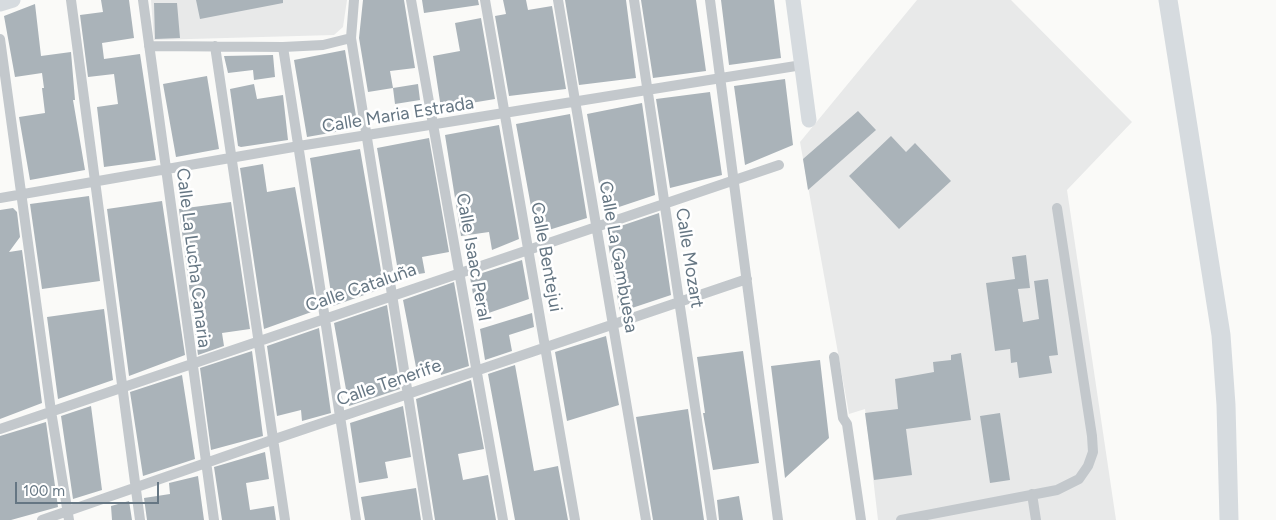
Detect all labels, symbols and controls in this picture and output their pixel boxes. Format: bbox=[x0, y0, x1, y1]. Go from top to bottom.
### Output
street label: Calle Maria Estrada bbox=[321, 92, 475, 138]
street label: Calle La Lucha Canaria bbox=[171, 167, 215, 349]
street label: Calle La Gambuesa bbox=[594, 180, 642, 334]
street label: Calle Isaac Peral bbox=[451, 191, 495, 323]
street label: Calle Bentejui bbox=[526, 201, 566, 313]
street label: Calle Mozart bbox=[670, 206, 708, 310]
street label: Calle Cataluña bbox=[303, 259, 419, 317]
street label: Calle Tenerife bbox=[334, 355, 444, 411]
scale bar bbox=[18, 472, 161, 504]
text: 100 m bbox=[23, 482, 65, 500]

